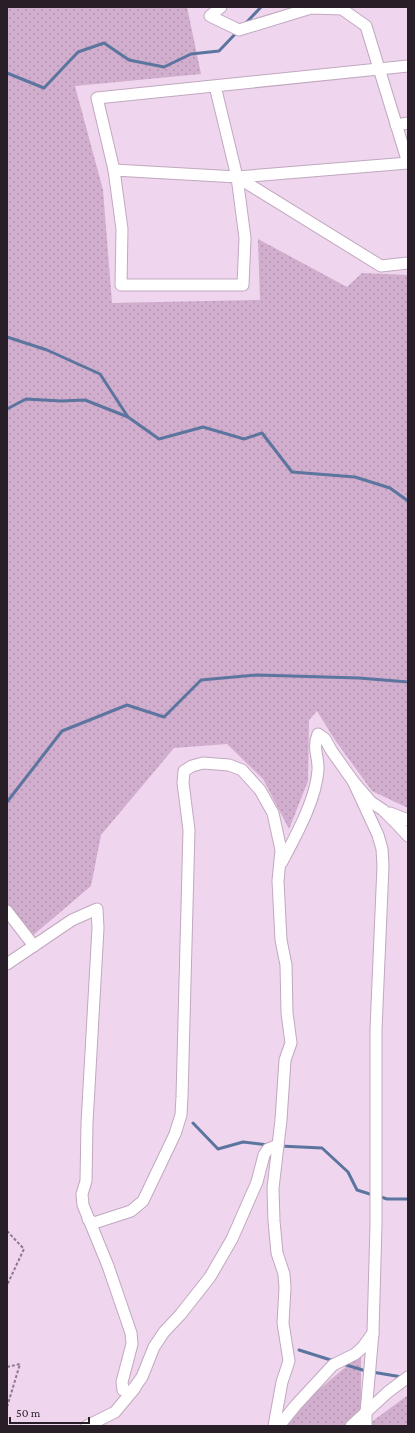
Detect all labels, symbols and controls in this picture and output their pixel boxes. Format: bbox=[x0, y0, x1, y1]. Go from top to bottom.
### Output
scale bar bbox=[10, 1399, 89, 1425]
text: 50 m bbox=[16, 1406, 41, 1420]

